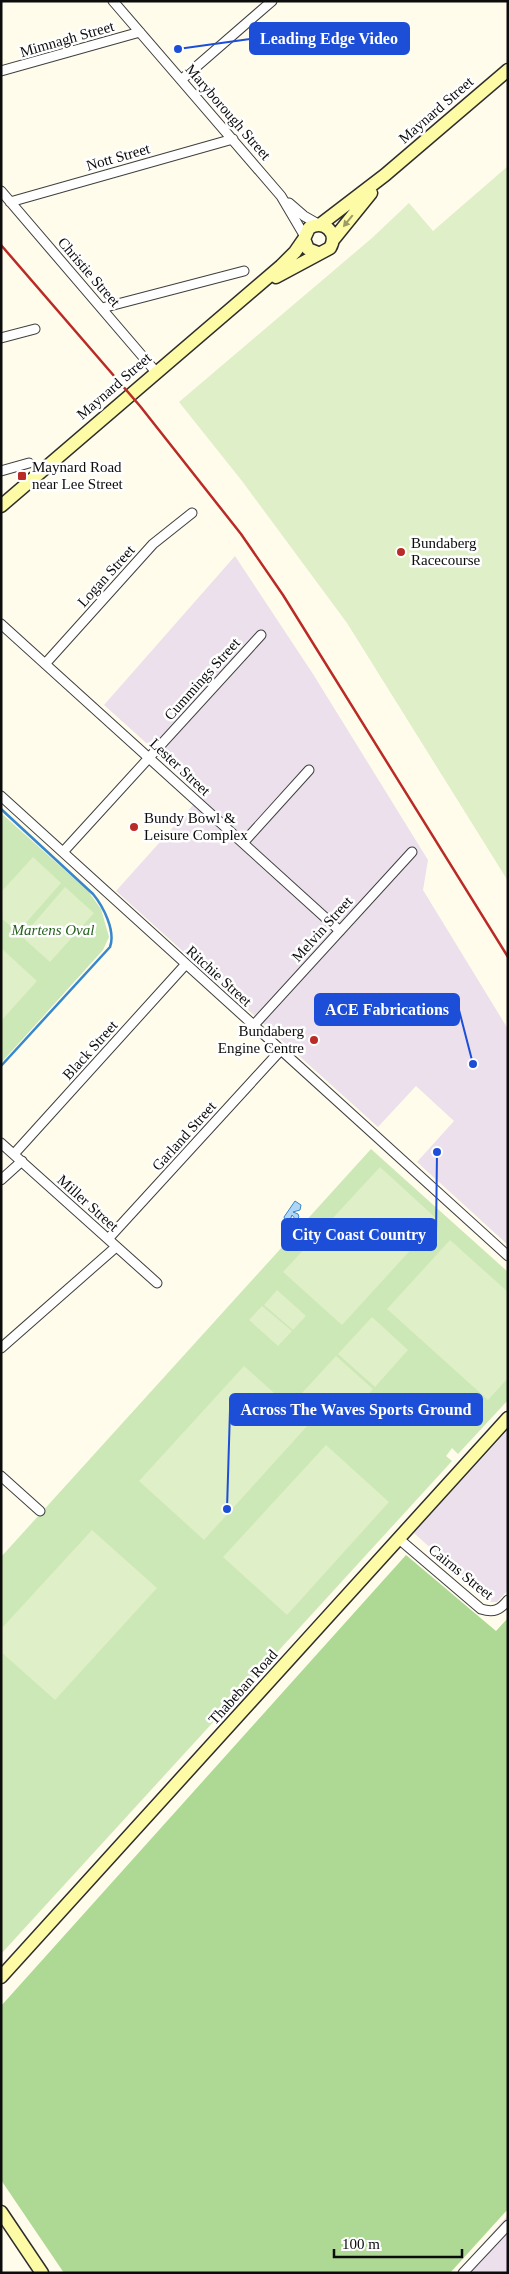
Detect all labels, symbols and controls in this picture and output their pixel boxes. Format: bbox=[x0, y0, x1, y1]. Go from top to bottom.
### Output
street label: Mimnagh Street bbox=[18, 18, 117, 60]
callout: Leading Edge Video bbox=[250, 23, 409, 54]
text: Leading Edge Video bbox=[260, 30, 398, 48]
street label: Maryborough Street bbox=[182, 61, 274, 164]
street label: Maynard Street bbox=[396, 73, 477, 147]
street label: Nott Street bbox=[84, 140, 152, 174]
one-way arrow bbox=[343, 214, 354, 227]
street label: Christie Street bbox=[55, 234, 124, 310]
street label: Maynard Street bbox=[74, 349, 155, 423]
place label: Maynard Road near Lee Street bbox=[32, 459, 124, 492]
marker: Maynard Road near Lee Street bbox=[16, 470, 28, 482]
place label: Bundaberg Racecourse bbox=[411, 535, 480, 568]
street label: Logan Street bbox=[74, 541, 138, 610]
marker: Bundaberg Racecourse bbox=[395, 546, 407, 558]
street label: Cummings Street bbox=[161, 634, 243, 723]
street label: Lester Street bbox=[147, 735, 214, 799]
place label: Bundy Bowl & Leisure Complex bbox=[144, 810, 248, 843]
marker: Bundy Bowl & Leisure Complex bbox=[128, 821, 140, 833]
street label: Melvin Street bbox=[289, 893, 356, 965]
park label: Martens Oval bbox=[11, 922, 94, 938]
street label: Ritchie Street bbox=[183, 943, 255, 1010]
callout: ACE Fabrications bbox=[315, 994, 459, 1025]
text: ACE Fabrications bbox=[325, 1001, 449, 1018]
street label: Black Street bbox=[59, 1017, 121, 1083]
place label: Bundaberg Engine Centre bbox=[218, 1023, 304, 1056]
marker: Bundaberg Engine Centre bbox=[308, 1034, 320, 1046]
street label: Garland Street bbox=[149, 1098, 220, 1174]
street label: Miller Street bbox=[54, 1172, 122, 1235]
callout: City Coast Country bbox=[282, 1219, 436, 1250]
text: City Coast Country bbox=[292, 1226, 426, 1244]
callout: Across The Waves Sports Ground bbox=[230, 1394, 482, 1425]
text: Across The Waves Sports Ground bbox=[241, 1401, 472, 1419]
street label: Cairns Street bbox=[426, 1541, 497, 1603]
street label: Thabeban Road bbox=[205, 1646, 281, 1727]
scale bar bbox=[334, 2226, 462, 2258]
text: 100 m bbox=[342, 2236, 380, 2252]

